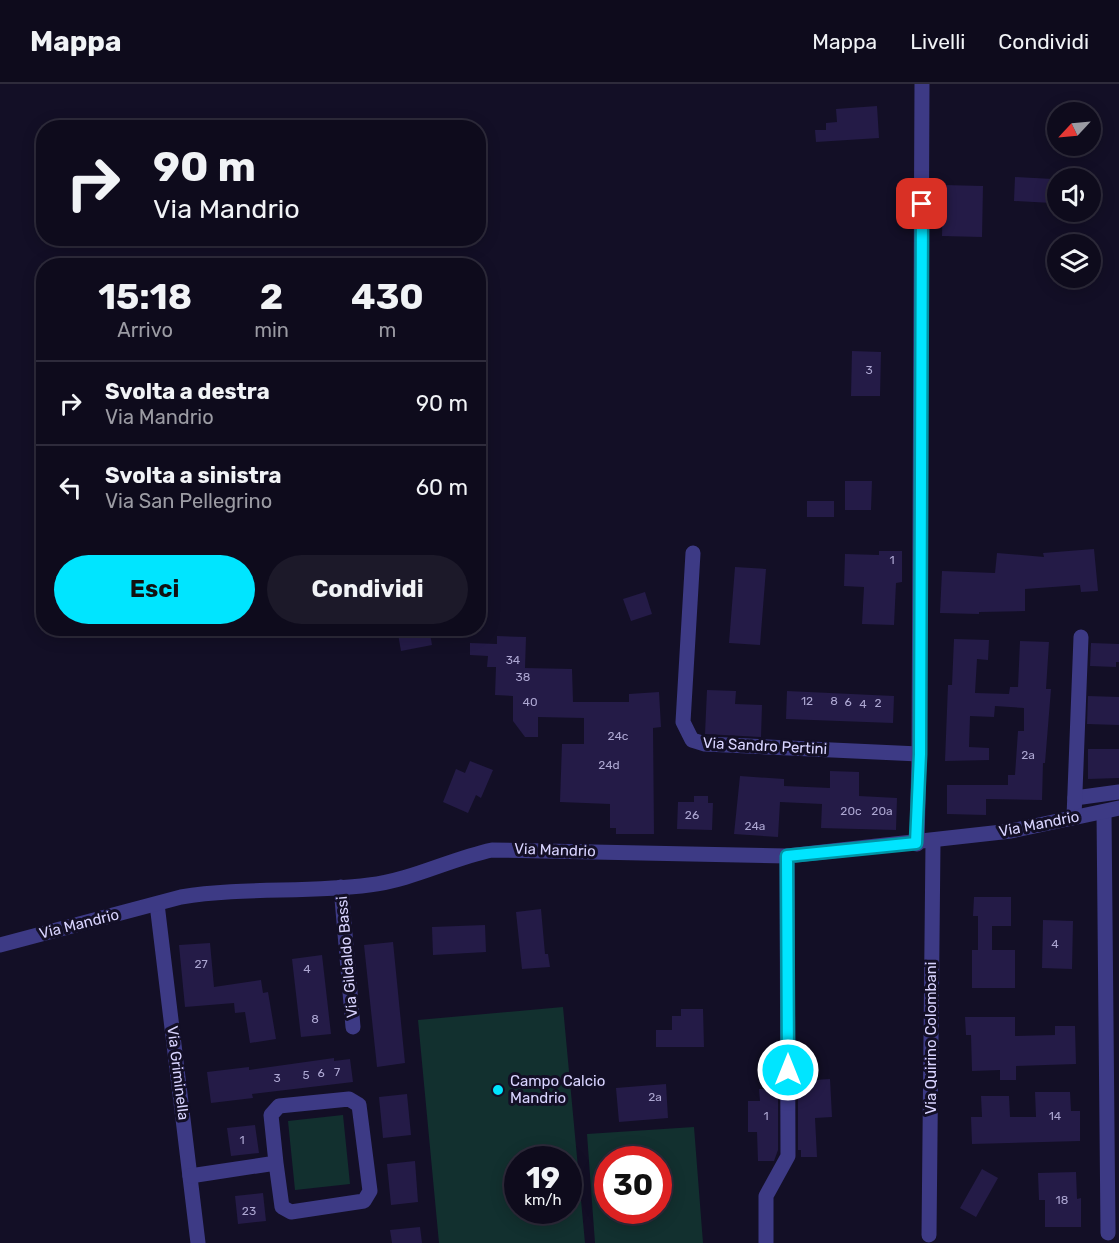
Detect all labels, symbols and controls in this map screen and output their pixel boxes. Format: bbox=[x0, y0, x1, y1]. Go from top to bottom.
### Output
text: Mappa bbox=[30, 25, 122, 58]
text: Mappa bbox=[812, 29, 877, 54]
text: Livelli bbox=[910, 29, 965, 54]
text: Condividi bbox=[998, 29, 1089, 54]
north arrow bbox=[1047, 102, 1101, 156]
map controls bbox=[1047, 102, 1101, 288]
text: 90 m bbox=[153, 142, 256, 192]
icon: right bbox=[54, 144, 132, 222]
button: sound bbox=[1047, 168, 1101, 222]
pin bbox=[896, 178, 947, 229]
icon: arrive bbox=[905, 187, 938, 220]
text: Via Mandrio bbox=[153, 193, 300, 225]
button: layers bbox=[1047, 234, 1101, 288]
text: 15:18 bbox=[98, 275, 192, 318]
text: 2 bbox=[260, 275, 283, 318]
text: 430 bbox=[351, 275, 424, 318]
text: Arrivo bbox=[117, 318, 173, 342]
text: min bbox=[254, 318, 289, 342]
text: m bbox=[379, 318, 396, 342]
house number: 3 bbox=[865, 363, 873, 377]
text: Svolta a destra bbox=[105, 378, 270, 405]
icon: right bbox=[54, 387, 87, 420]
text: 90 m bbox=[416, 390, 468, 417]
text: Via Mandrio bbox=[105, 405, 214, 429]
text: Svolta a sinistra bbox=[105, 462, 282, 489]
icon: left bbox=[54, 471, 87, 504]
text: 60 m bbox=[416, 474, 468, 501]
text: Via San Pellegrino bbox=[105, 489, 272, 513]
house number: 1 bbox=[889, 553, 895, 567]
button: Esci bbox=[54, 555, 255, 624]
button: Condividi bbox=[267, 555, 468, 624]
house number: 34 bbox=[506, 653, 521, 667]
house number: 38 bbox=[516, 670, 530, 684]
house number: 12 bbox=[801, 694, 813, 708]
house number: 8 bbox=[830, 694, 838, 708]
house number: 40 bbox=[522, 695, 538, 709]
house number: 6 bbox=[844, 695, 852, 709]
house number: 2 bbox=[874, 696, 882, 710]
house number: 4 bbox=[859, 697, 867, 711]
house number: 24c bbox=[607, 729, 629, 743]
street label: Via Sandro Pertini bbox=[702, 734, 828, 758]
house number: 2a bbox=[1021, 748, 1035, 762]
house number: 24d bbox=[598, 758, 620, 772]
house number: 20c bbox=[840, 804, 862, 818]
house number: 20a bbox=[871, 804, 893, 818]
street label: Via Mandrio bbox=[997, 807, 1081, 841]
house number: 26 bbox=[685, 808, 699, 822]
house number: 24a bbox=[744, 819, 766, 833]
street label: Via Mandrio bbox=[514, 840, 596, 860]
street label: Via Gildaldo Bassi bbox=[333, 895, 361, 1019]
street label: Via Mandrio bbox=[37, 905, 121, 943]
house number: 4 bbox=[1051, 937, 1059, 951]
house number: 27 bbox=[194, 957, 208, 971]
house number: 4 bbox=[303, 962, 311, 976]
street label: Via Quirino Colombani bbox=[922, 962, 940, 1115]
house number: 8 bbox=[311, 1012, 319, 1026]
street label: Via Griminella bbox=[163, 1025, 193, 1121]
position arrow bbox=[756, 1038, 820, 1102]
house number: 7 bbox=[334, 1065, 340, 1079]
house number: 6 bbox=[317, 1066, 325, 1080]
house number: 5 bbox=[302, 1068, 310, 1082]
house number: 3 bbox=[273, 1071, 281, 1085]
place label: Campo Calcio Mandrio bbox=[510, 1072, 605, 1107]
marker: Campo Calcio Mandrio bbox=[491, 1083, 505, 1097]
house number: 2a bbox=[648, 1090, 662, 1104]
house number: 1 bbox=[763, 1109, 769, 1123]
house number: 14 bbox=[1049, 1109, 1062, 1123]
house number: 1 bbox=[239, 1133, 245, 1147]
speed limit sign: 30 bbox=[594, 1146, 672, 1224]
text: 19 bbox=[526, 1160, 560, 1196]
text: km/h bbox=[524, 1191, 562, 1209]
house number: 18 bbox=[1056, 1193, 1068, 1207]
house number: 23 bbox=[242, 1204, 256, 1218]

